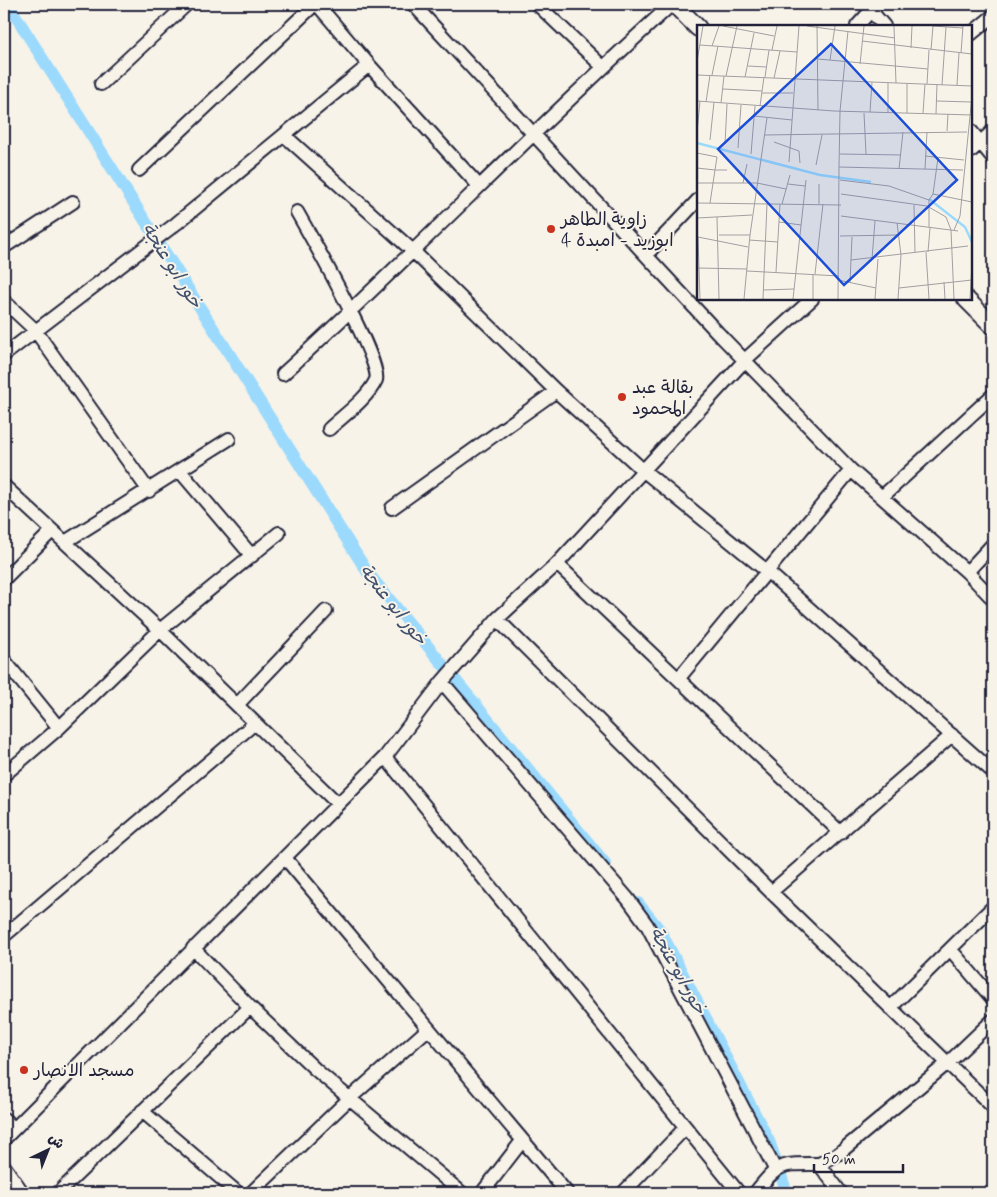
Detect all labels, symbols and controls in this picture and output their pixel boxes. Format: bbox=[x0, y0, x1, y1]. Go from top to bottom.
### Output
inset map bbox=[697, 25, 972, 300]
place label: زاوية الطاهر ابوزيد - امبدة 4 bbox=[559, 208, 674, 253]
water label: خور ابو عنجة bbox=[136, 218, 208, 314]
marker: زاوية الطاهر ابوزيد - امبدة 4 bbox=[545, 223, 557, 235]
place label: بقالة عبد المحمود bbox=[632, 376, 694, 421]
marker: بقالة عبد المحمود bbox=[616, 391, 628, 403]
water label: خور ابو عنجة bbox=[353, 559, 433, 651]
water label: خور ابو عنجة bbox=[643, 922, 712, 1020]
place label: مسجد الانصار bbox=[32, 1059, 134, 1083]
marker: مسجد الانصار bbox=[18, 1064, 30, 1076]
north arrow bbox=[22, 1124, 72, 1174]
text: ش bbox=[44, 1129, 68, 1153]
scale bar bbox=[814, 1142, 903, 1174]
text: 50 m bbox=[822, 1150, 856, 1170]

